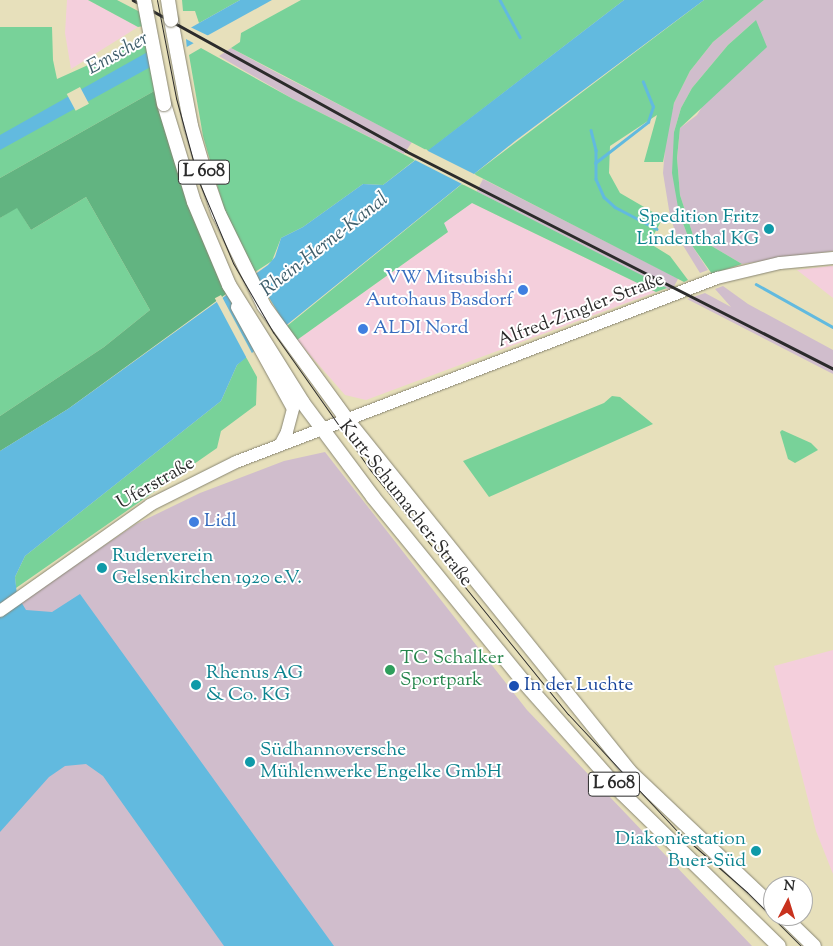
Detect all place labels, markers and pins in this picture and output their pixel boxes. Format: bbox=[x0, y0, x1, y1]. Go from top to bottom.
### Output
place label: Spedition Fritz Lindenthal KG bbox=[636, 207, 759, 251]
marker: Spedition Fritz Lindenthal KG bbox=[763, 223, 775, 235]
place label: VW Mitsubishi Autohaus Basdorf bbox=[366, 268, 513, 312]
marker: VW Mitsubishi Autohaus Basdorf bbox=[517, 284, 529, 296]
place label: ALDI Nord bbox=[373, 318, 468, 340]
marker: ALDI Nord bbox=[357, 323, 369, 335]
place label: Lidl bbox=[204, 511, 237, 533]
marker: Lidl bbox=[188, 516, 200, 528]
place label: Ruderverein Gelsenkirchen 1920 e.V. bbox=[112, 546, 302, 590]
marker: Ruderverein Gelsenkirchen 1920 e.V. bbox=[96, 562, 108, 574]
place label: TC Schalker Sportpark bbox=[400, 648, 504, 692]
place label: Rhenus AG & Co. KG bbox=[206, 663, 303, 707]
marker: TC Schalker Sportpark bbox=[384, 664, 396, 676]
place label: In der Luchte bbox=[524, 675, 633, 697]
marker: Rhenus AG & Co. KG bbox=[190, 679, 202, 691]
marker: In der Luchte bbox=[508, 680, 520, 692]
place label: Südhannoversche Mühlenwerke Engelke GmbH bbox=[260, 740, 502, 784]
marker: Südhannoversche Mühlenwerke Engelke GmbH bbox=[244, 756, 256, 768]
place label: Diakoniestation Buer-Süd bbox=[615, 829, 746, 873]
marker: Diakoniestation Buer-Süd bbox=[750, 845, 762, 857]

